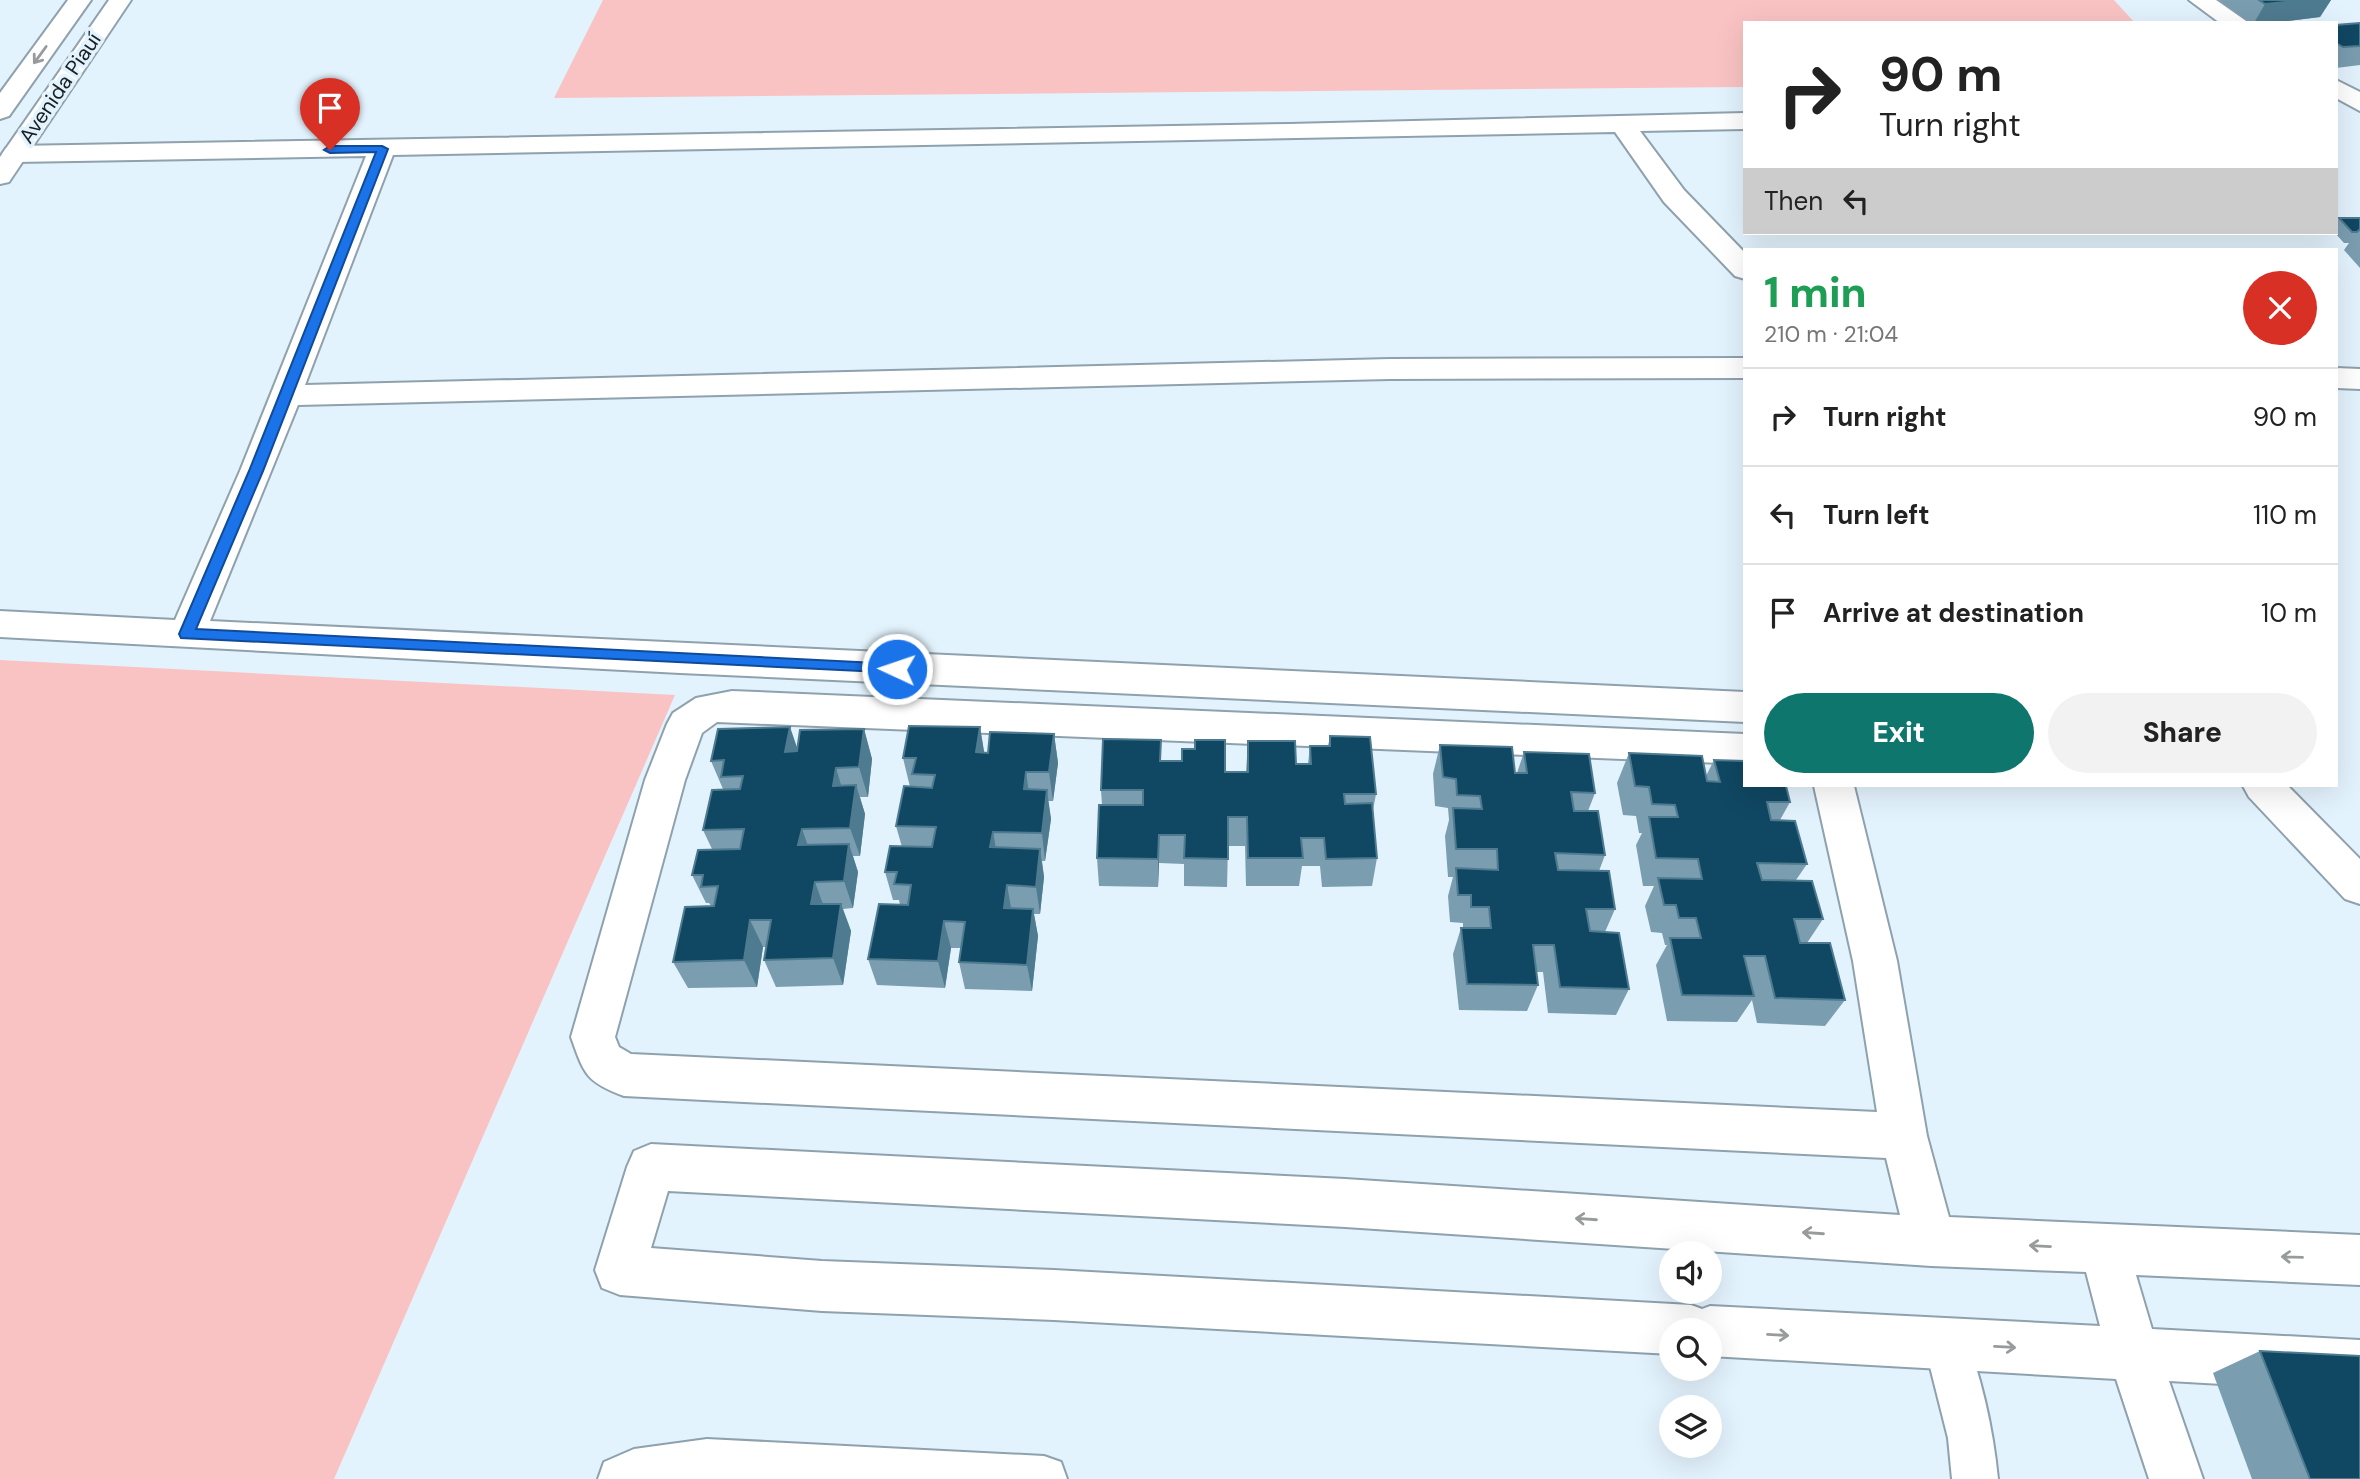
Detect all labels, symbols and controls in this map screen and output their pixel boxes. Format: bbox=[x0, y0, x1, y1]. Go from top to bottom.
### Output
street label: Avenida Piauí bbox=[13, 27, 108, 149]
text: 90 m bbox=[1879, 42, 2002, 106]
one-way arrow bbox=[33, 46, 48, 65]
icon: right bbox=[1764, 49, 1855, 140]
pin bbox=[300, 78, 360, 150]
icon: arrive bbox=[311, 89, 349, 127]
text: Turn right bbox=[1879, 104, 2021, 146]
icon: left bbox=[1837, 182, 1875, 220]
text: Then bbox=[1764, 184, 1823, 218]
text: 1 min bbox=[1764, 265, 1867, 320]
button: close bbox=[2243, 271, 2317, 345]
text: 210 m · 21:04 bbox=[1764, 319, 1898, 349]
icon: right bbox=[1764, 398, 1802, 436]
text: Turn right bbox=[1823, 400, 1947, 434]
text: 90 m bbox=[2253, 400, 2317, 434]
icon: left bbox=[1764, 496, 1802, 534]
text: Turn left bbox=[1823, 498, 1930, 532]
text: 110 m bbox=[2253, 498, 2317, 532]
icon: arrive bbox=[1764, 594, 1802, 632]
text: Arrive at destination bbox=[1823, 596, 2084, 630]
text: 10 m bbox=[2261, 596, 2317, 630]
position arrow bbox=[860, 632, 934, 706]
button: Exit bbox=[1764, 693, 2034, 773]
button: Share bbox=[2048, 693, 2317, 773]
one-way arrow bbox=[1575, 1212, 1598, 1225]
one-way arrow bbox=[1802, 1226, 1825, 1239]
one-way arrow bbox=[2029, 1239, 2052, 1252]
map controls bbox=[1659, 1241, 1722, 1458]
button: sound bbox=[1659, 1241, 1722, 1304]
one-way arrow bbox=[2281, 1250, 2304, 1263]
button: search bbox=[1659, 1318, 1722, 1381]
one-way arrow bbox=[1766, 1328, 1789, 1341]
one-way arrow bbox=[1993, 1340, 2016, 1353]
button: layers bbox=[1659, 1395, 1722, 1458]

